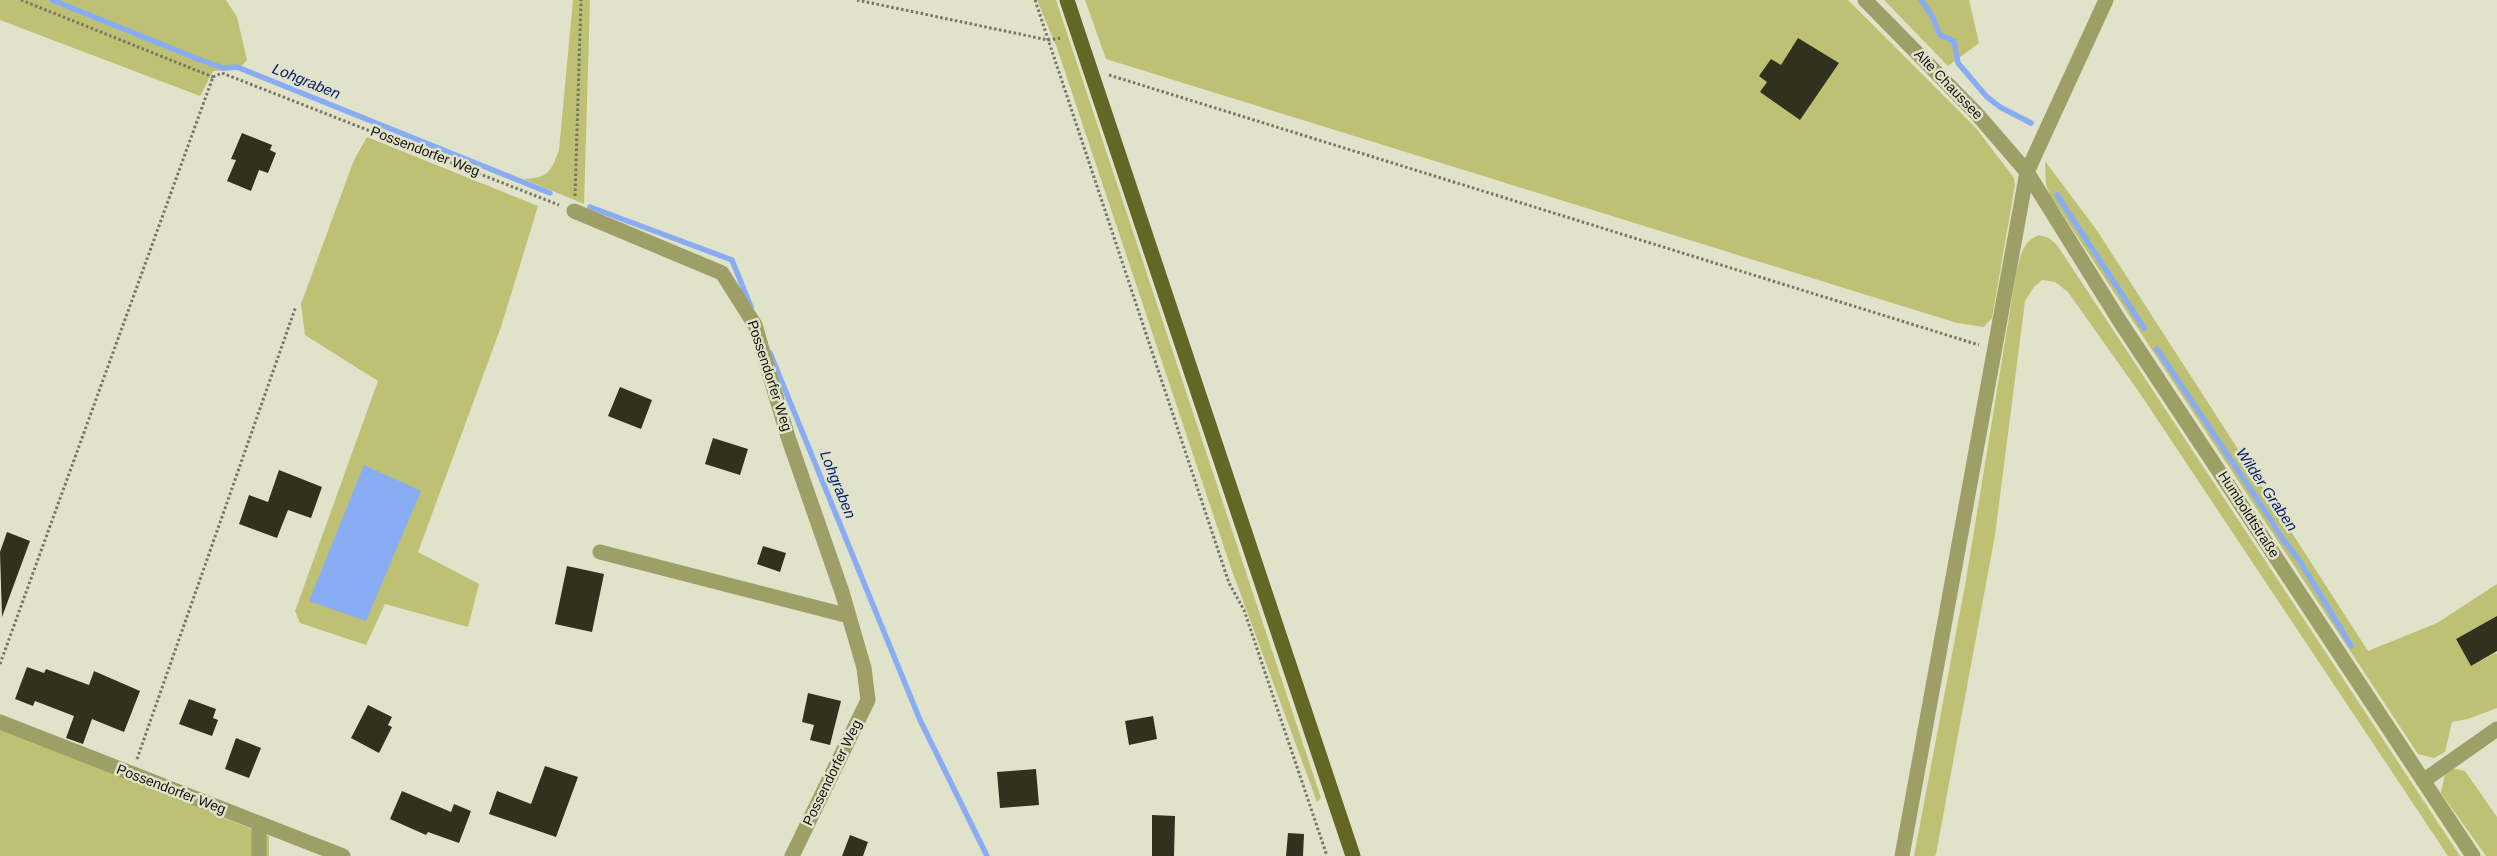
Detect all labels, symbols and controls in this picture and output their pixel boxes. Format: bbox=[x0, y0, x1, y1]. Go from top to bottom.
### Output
street label: Alte Chaussee bbox=[1910, 46, 1986, 124]
water label: Lohgraben bbox=[269, 60, 343, 104]
street label: Possendorfer Weg bbox=[368, 123, 482, 181]
street label: Possendorfer Weg bbox=[743, 318, 795, 434]
water label: Wilder Graben bbox=[2232, 445, 2300, 535]
water label: Lohgraben bbox=[815, 448, 859, 522]
street label: Humboldtstraße bbox=[2214, 469, 2282, 561]
street label: Possendorfer Weg bbox=[800, 717, 866, 829]
street label: Possendorfer Weg bbox=[114, 761, 228, 819]

